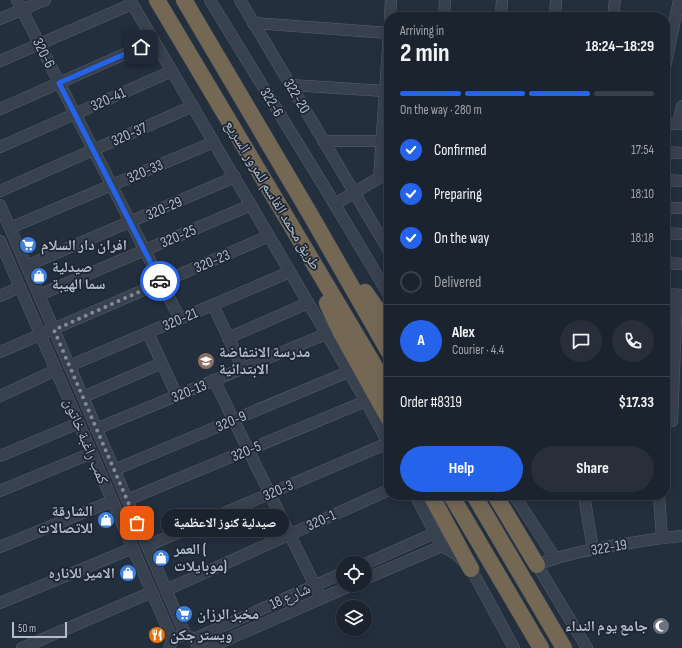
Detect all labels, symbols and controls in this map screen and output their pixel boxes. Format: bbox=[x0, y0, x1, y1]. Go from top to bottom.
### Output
text: Arriving in bbox=[400, 23, 444, 39]
pin bbox=[124, 30, 158, 64]
street label: 320-6 bbox=[28, 35, 59, 71]
icon: home bbox=[130, 36, 152, 58]
text: 18:24–18:29 bbox=[586, 37, 654, 56]
text: 2 min bbox=[400, 38, 450, 69]
street label: 322-20 bbox=[279, 75, 314, 117]
street label: 320-41 bbox=[88, 83, 129, 116]
street label: 322-6 bbox=[256, 84, 288, 120]
text: On the way · 280 m bbox=[400, 102, 482, 118]
street label: طريق محمد القاسم للمرور السريع bbox=[220, 117, 325, 274]
street label: 320-37 bbox=[108, 118, 150, 151]
icon: check bbox=[400, 139, 422, 161]
text: Confirmed bbox=[434, 141, 487, 160]
text: 17:54 bbox=[631, 142, 654, 158]
street label: 320-33 bbox=[124, 155, 166, 187]
icon: check bbox=[400, 183, 422, 205]
text: Preparing bbox=[434, 185, 482, 204]
text: 18:10 bbox=[631, 186, 654, 202]
street label: 320-29 bbox=[143, 192, 185, 225]
street label: 320-25 bbox=[158, 221, 199, 252]
icon: check bbox=[400, 227, 422, 249]
text: On the way bbox=[434, 229, 489, 248]
text: 18:18 bbox=[631, 230, 654, 246]
supermarket icon: افران دار السلام bbox=[18, 235, 38, 255]
place label: افران دار السلام bbox=[41, 236, 127, 255]
street label: 320-23 bbox=[191, 245, 233, 277]
place label: صيدلية سما الهيبة bbox=[52, 258, 106, 294]
courier bbox=[140, 261, 180, 301]
shop icon: صيدلية سما الهيبة bbox=[29, 266, 49, 286]
icon: car bbox=[149, 270, 171, 292]
text: Delivered bbox=[434, 273, 481, 292]
street label: 320-21 bbox=[160, 303, 201, 335]
button: chat bbox=[560, 320, 602, 362]
button: phone bbox=[612, 320, 654, 362]
text: Alex bbox=[452, 323, 475, 342]
text: A bbox=[417, 331, 425, 350]
text: Courier · 4.4 bbox=[452, 342, 504, 358]
place label: مدرسة الانتفاضة الابتدائية bbox=[219, 343, 310, 379]
school or university icon: مدرسة الانتفاضة الابتدائية bbox=[196, 351, 216, 371]
street label: 320-13 bbox=[169, 376, 210, 407]
text: Order #8319 bbox=[400, 393, 462, 412]
text: $17.33 bbox=[619, 393, 654, 412]
street label: كمب راغبة خاتون bbox=[59, 395, 112, 487]
street label: 320-9 bbox=[213, 407, 249, 436]
street label: 320-5 bbox=[228, 437, 264, 466]
button: Help bbox=[400, 446, 523, 492]
button: Share bbox=[531, 446, 654, 492]
street label: 320-3 bbox=[260, 476, 296, 505]
place label: الشارقة للاتصالات bbox=[38, 502, 93, 538]
street label: 320-1 bbox=[304, 505, 339, 535]
pin bbox=[120, 506, 154, 540]
callout: صيدلية كنوز الاعظمية bbox=[161, 509, 289, 537]
shop icon: الشارقة للاتصالات bbox=[96, 510, 116, 530]
icon: bag bbox=[126, 512, 148, 534]
text: صيدلية كنوز الاعظمية bbox=[174, 515, 276, 531]
street label: 322-19 bbox=[590, 535, 629, 560]
place label: العمر ( موبايلات) bbox=[173, 540, 227, 576]
shop icon: العمر ( موبايلات) bbox=[151, 548, 171, 568]
map controls bbox=[336, 556, 372, 636]
button: locate bbox=[336, 556, 372, 592]
shop icon: الامير للاناره bbox=[118, 563, 138, 583]
place label: الامير للاناره bbox=[49, 564, 115, 583]
street label: شارع 18 bbox=[267, 579, 314, 614]
button: layers bbox=[336, 600, 372, 636]
supermarket icon: مخبز الرزان bbox=[174, 604, 194, 624]
place label: مخبز الرزان bbox=[197, 605, 259, 624]
mosque icon: جامع يوم النداء bbox=[651, 616, 671, 636]
place label: جامع يوم النداء bbox=[565, 617, 648, 636]
scale bar bbox=[12, 620, 67, 639]
text: 50 m bbox=[18, 622, 36, 635]
restaurant icon: ويستر جكن bbox=[147, 625, 167, 645]
place label: ويستر جكن bbox=[170, 626, 232, 645]

